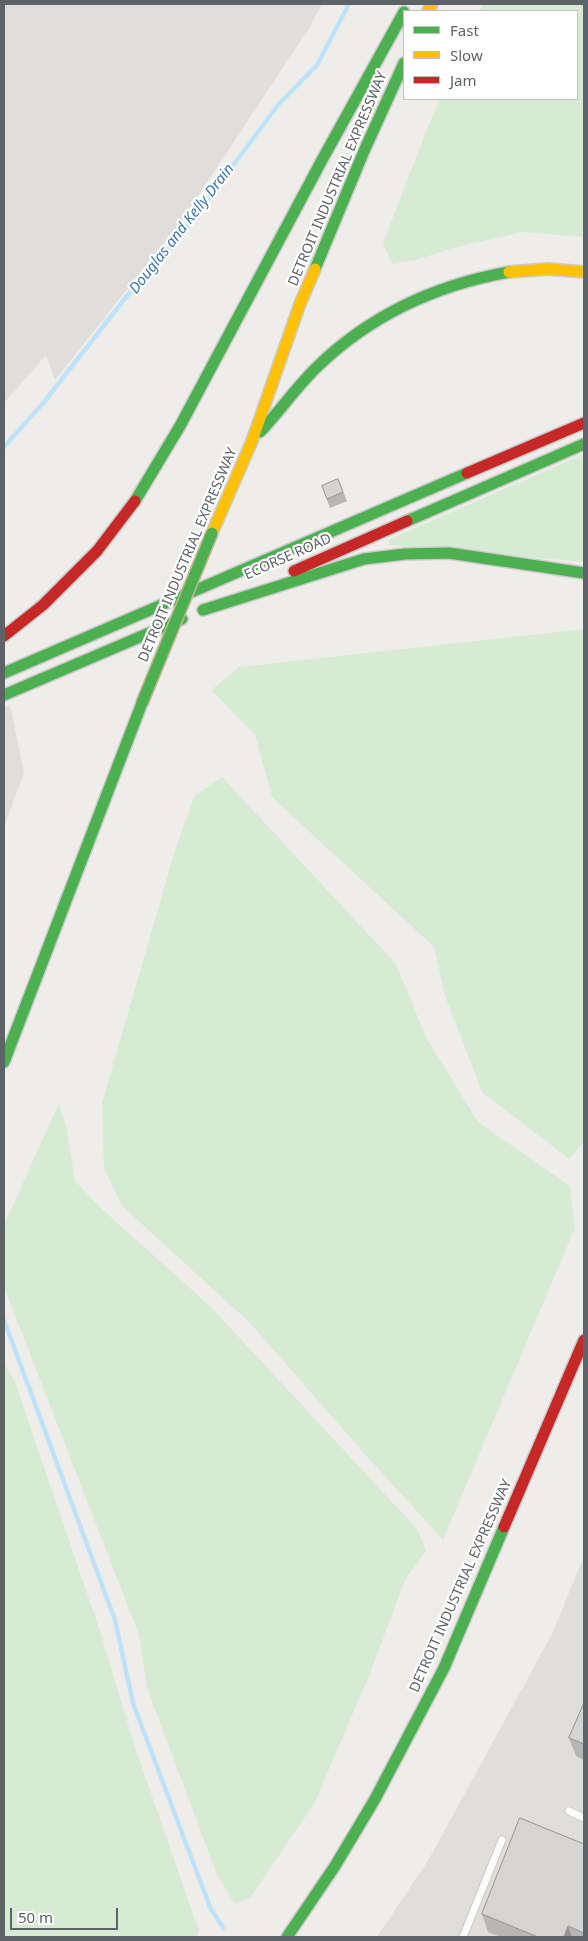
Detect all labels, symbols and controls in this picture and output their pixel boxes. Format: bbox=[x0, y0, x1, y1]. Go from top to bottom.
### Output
legend bbox=[403, 10, 578, 100]
text: Fast bbox=[450, 20, 479, 40]
text: Slow bbox=[450, 45, 483, 65]
street label: DETROIT INDUSTRIAL EXPRESSWAY bbox=[285, 69, 391, 289]
text: Jam bbox=[450, 70, 477, 90]
water label: Douglas and Kelly Drain bbox=[126, 161, 238, 297]
street label: DETROIT INDUSTRIAL EXPRESSWAY bbox=[135, 445, 241, 665]
street label: ECORSE ROAD bbox=[242, 530, 334, 584]
street label: DETROIT INDUSTRIAL EXPRESSWAY bbox=[406, 1477, 516, 1695]
scale bar bbox=[12, 1898, 120, 1930]
text: 50 m bbox=[18, 1907, 53, 1927]

